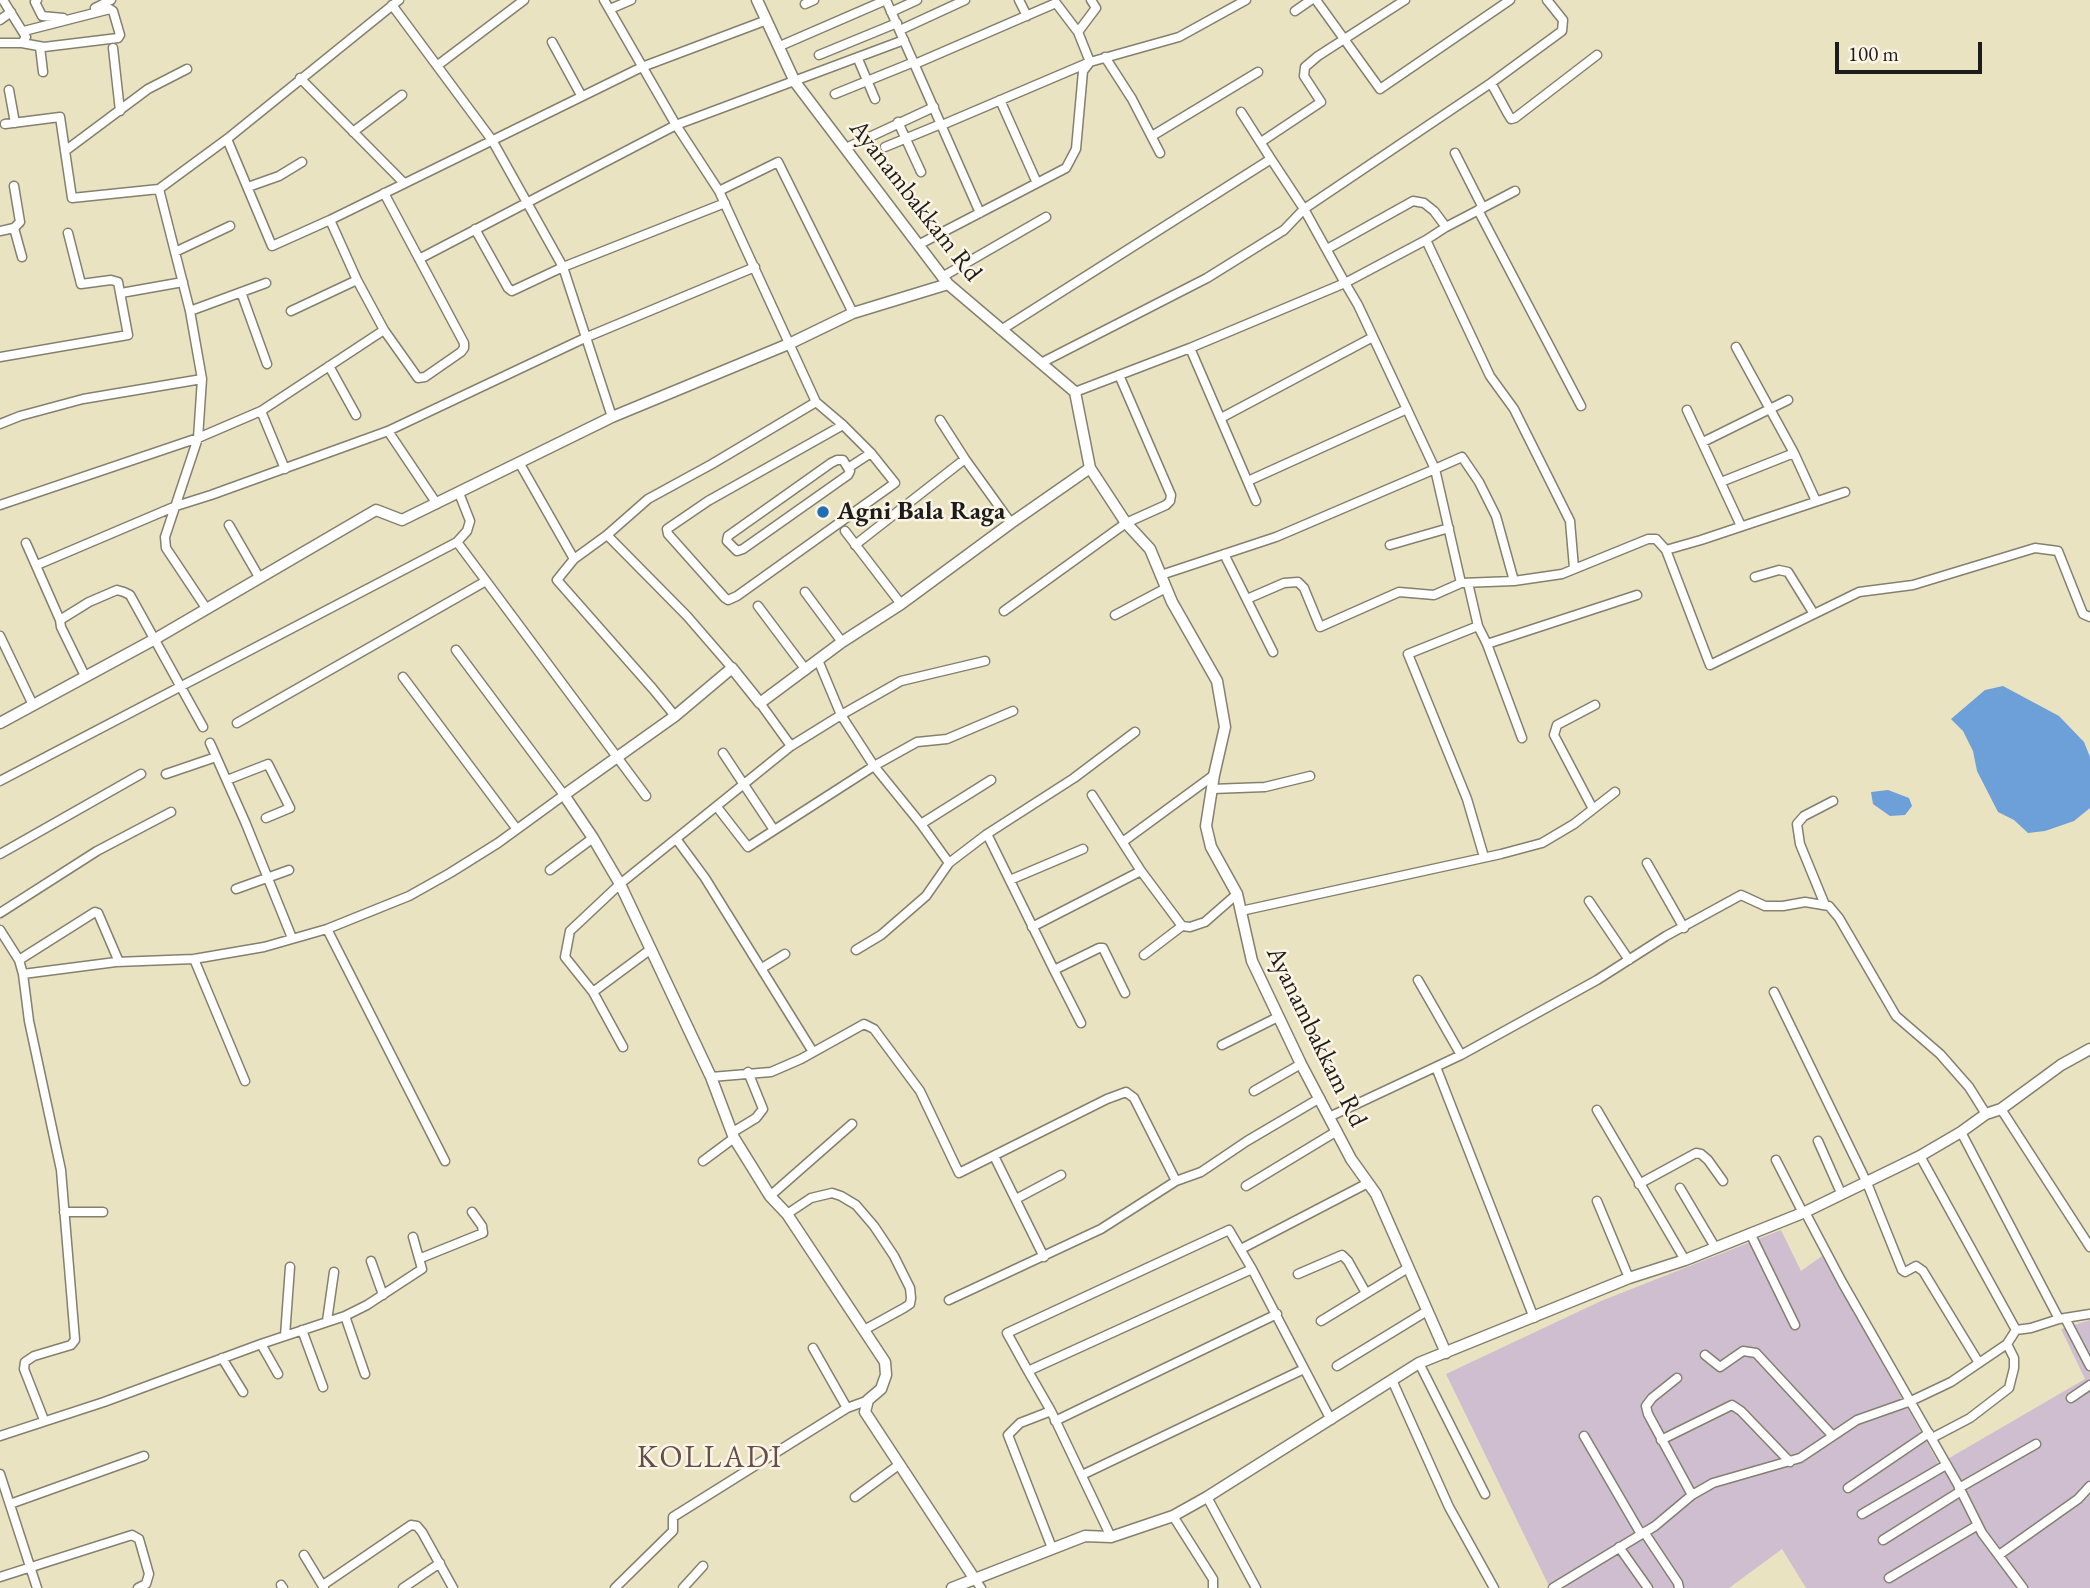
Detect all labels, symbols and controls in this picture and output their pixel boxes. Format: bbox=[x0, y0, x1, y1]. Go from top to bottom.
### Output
scale bar bbox=[1838, 28, 1985, 72]
text: 100 m bbox=[1848, 40, 1899, 67]
street label: Ayanambakkam Rd bbox=[842, 114, 988, 288]
place label: Agni Bala Raga bbox=[837, 496, 1005, 528]
marker: Agni Bala Raga bbox=[815, 504, 831, 520]
street label: Ayanambakkam Rd bbox=[1259, 942, 1373, 1132]
district label: KOLLADI bbox=[638, 1441, 782, 1477]

